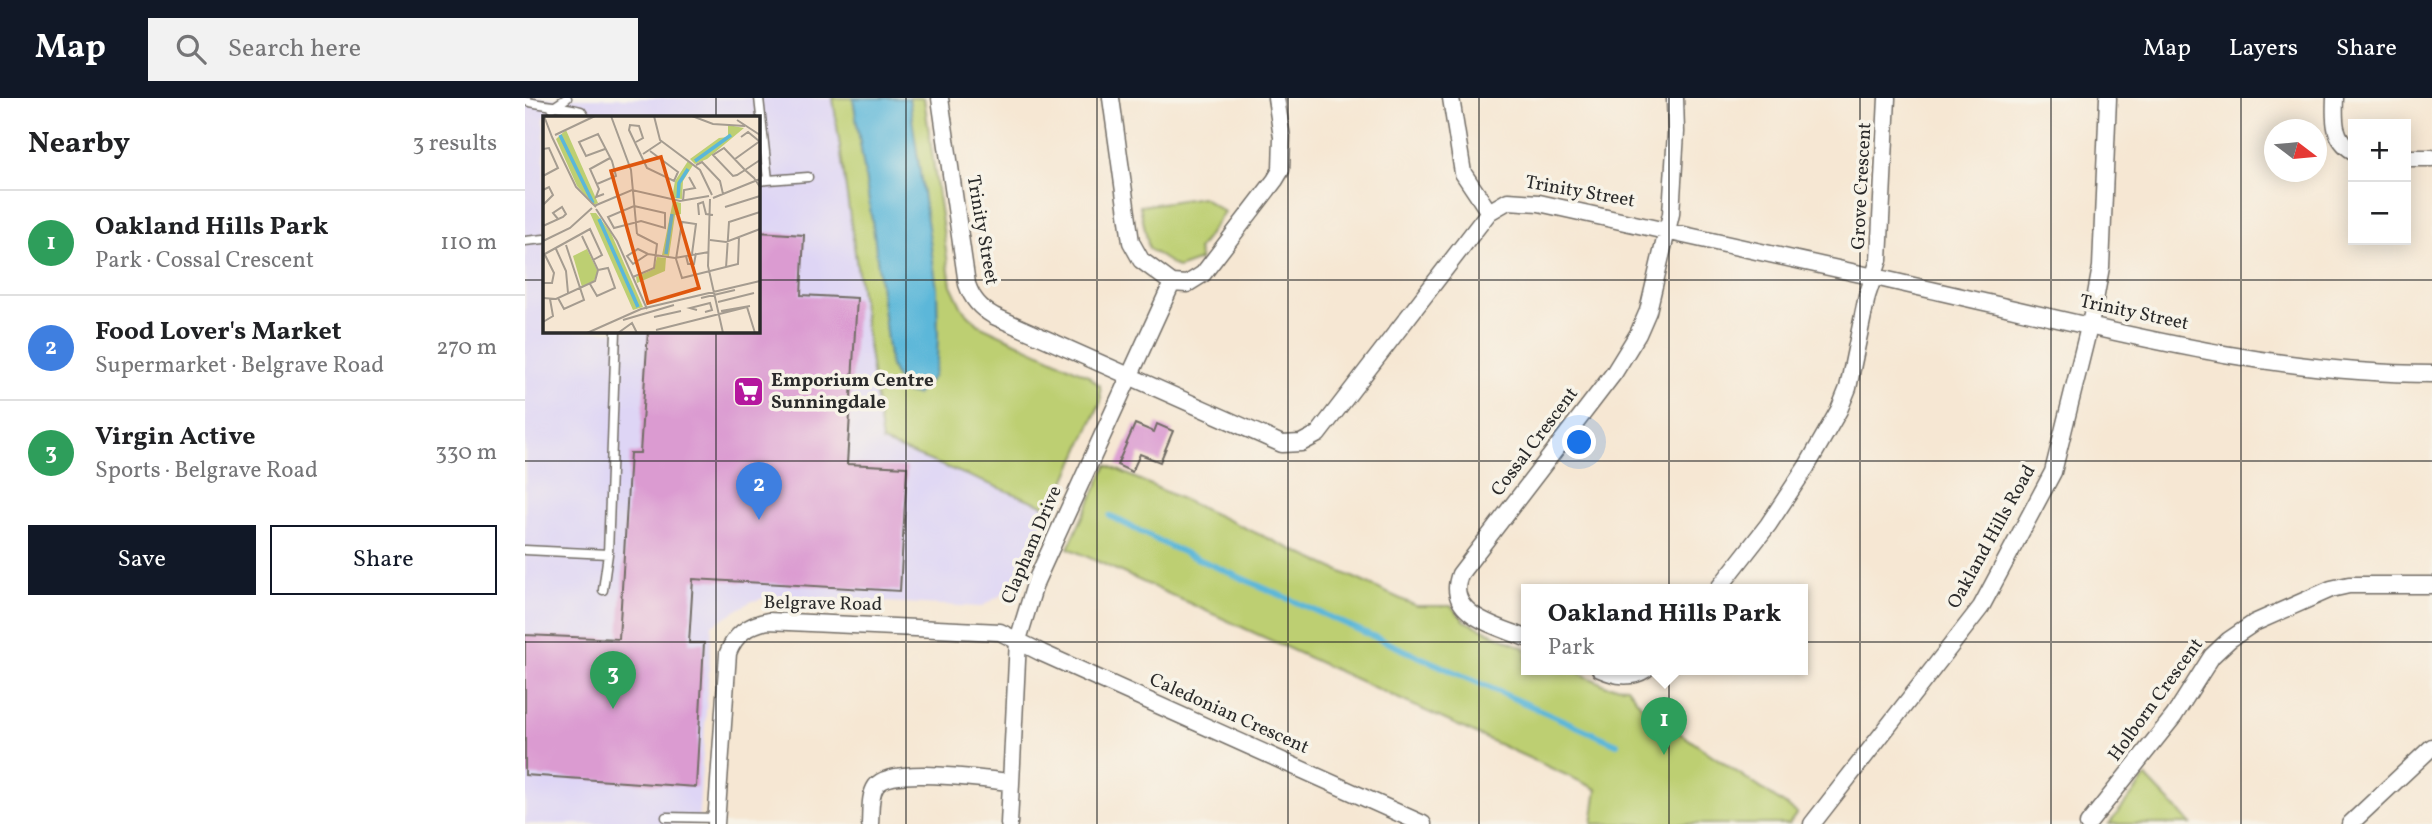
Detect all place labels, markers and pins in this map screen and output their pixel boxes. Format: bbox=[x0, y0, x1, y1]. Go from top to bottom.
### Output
place label: Emporium Centre Sunningdale bbox=[771, 368, 934, 416]
supermarket icon: Emporium Centre Sunningdale bbox=[731, 375, 765, 409]
pin: 2 bbox=[736, 462, 782, 520]
pin: 3 bbox=[590, 651, 636, 709]
pin: 1 bbox=[1641, 697, 1687, 755]

